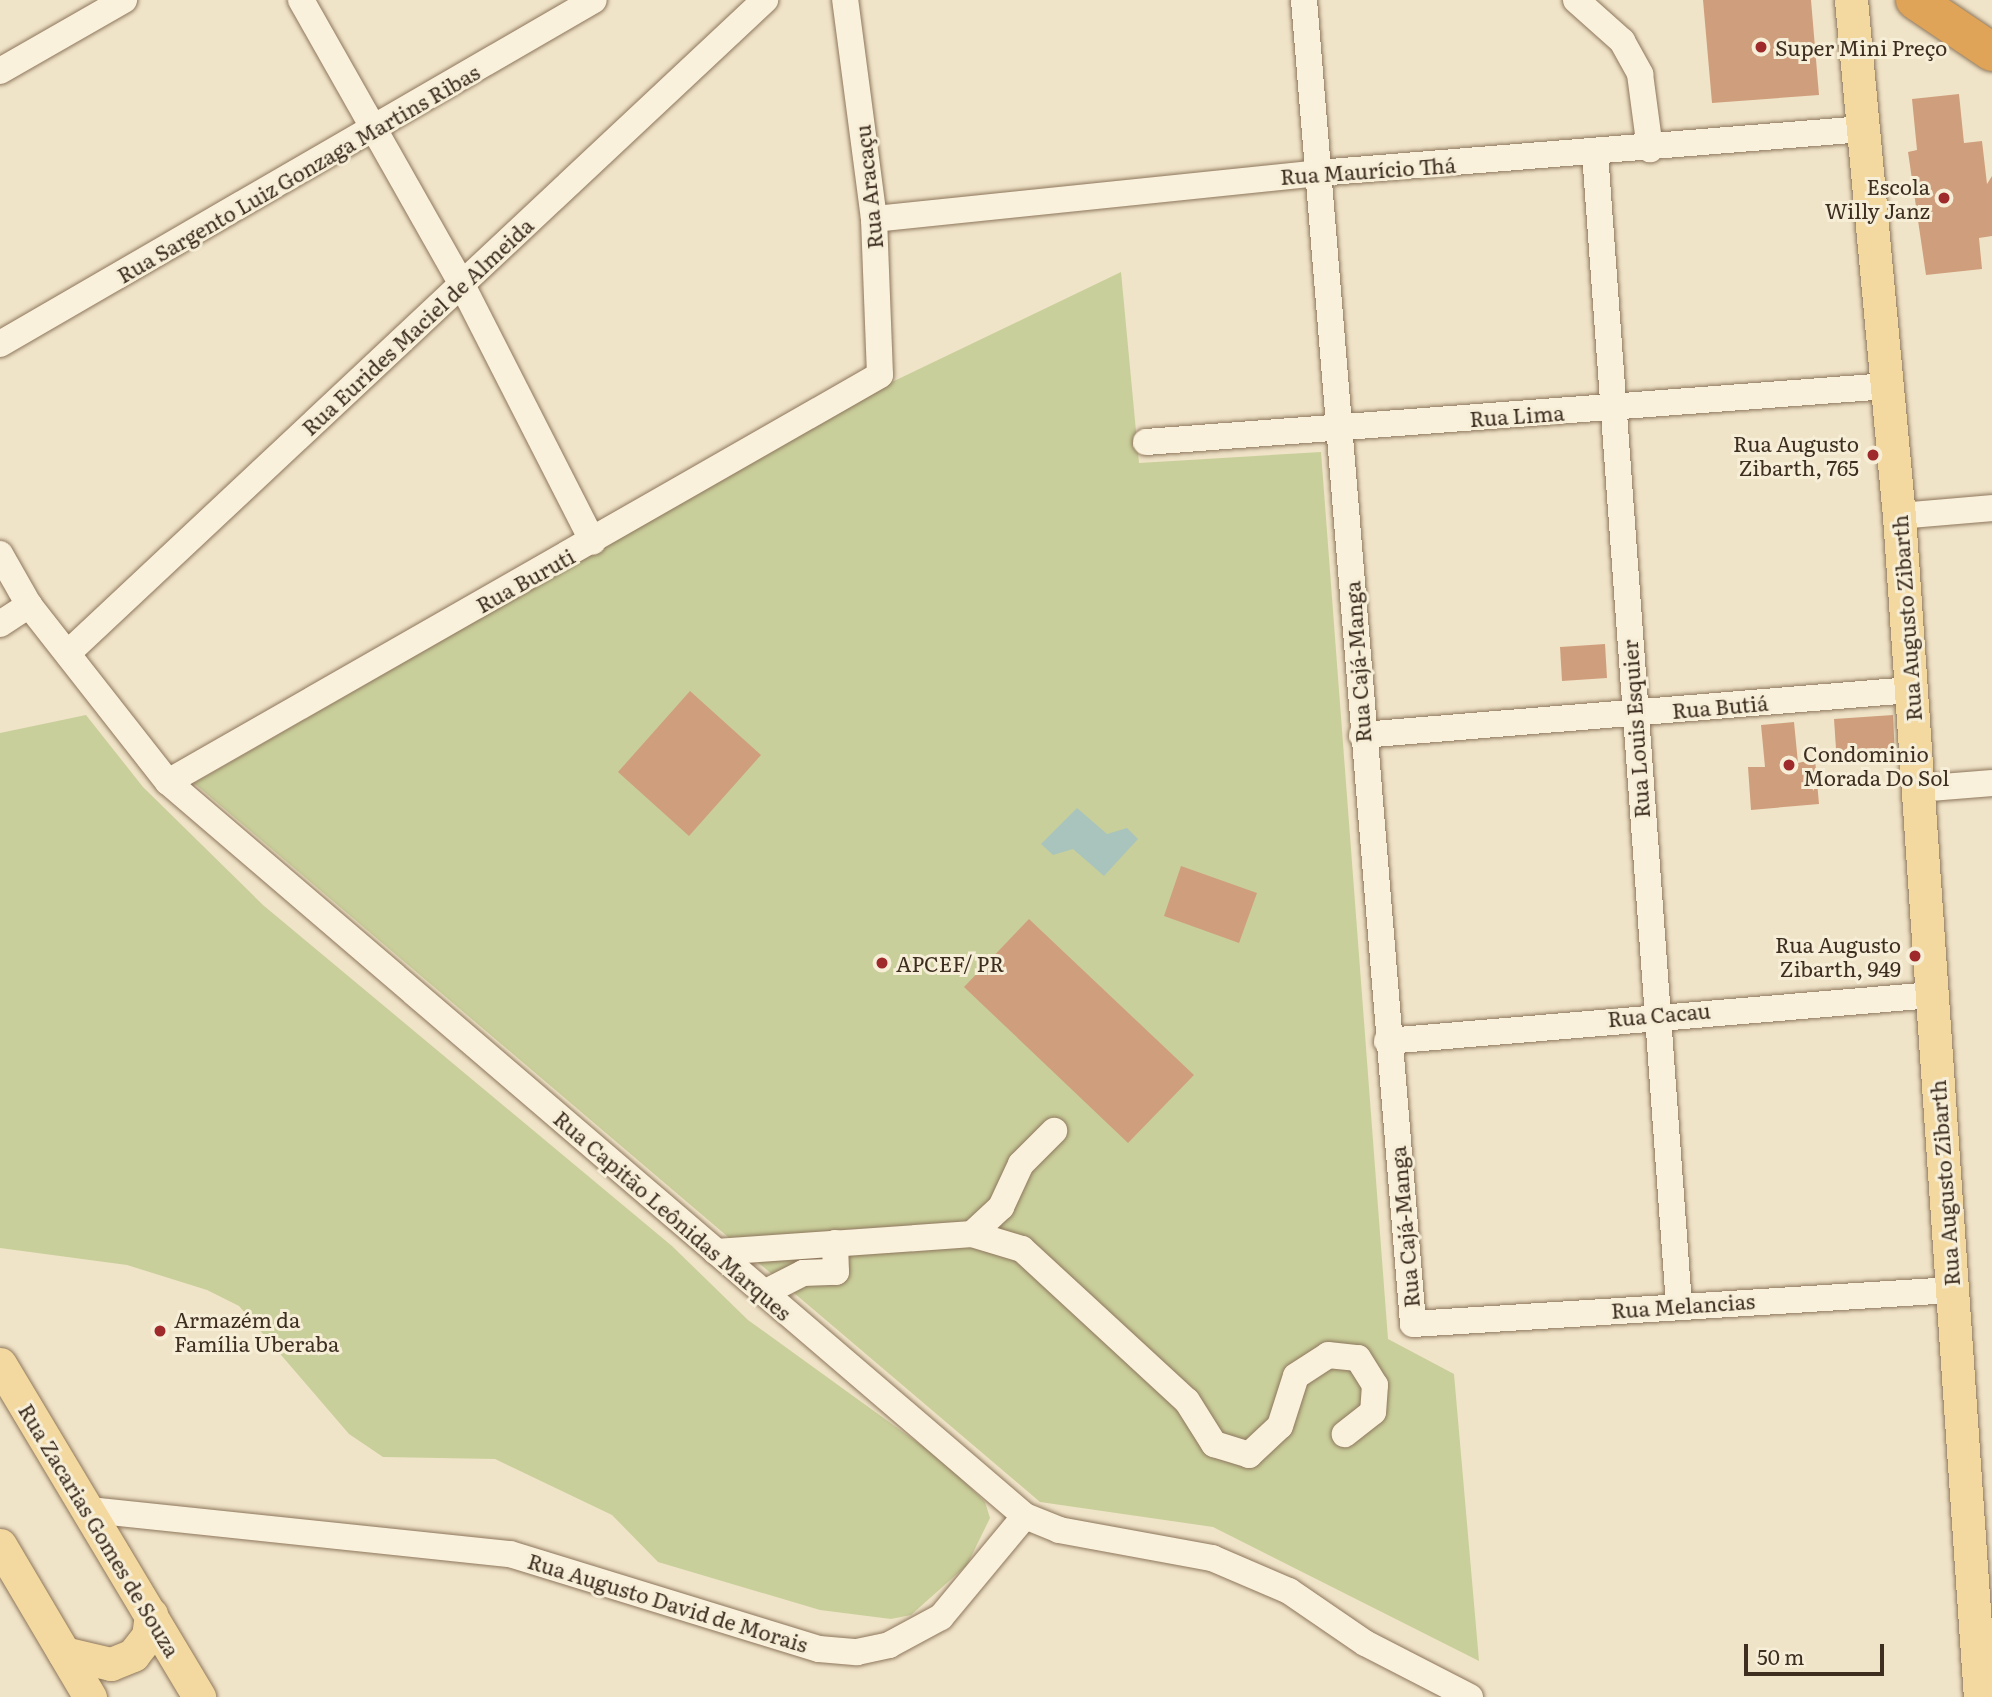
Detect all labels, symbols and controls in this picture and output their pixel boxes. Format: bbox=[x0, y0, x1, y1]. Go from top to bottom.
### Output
place label: Super Mini Preço bbox=[1775, 34, 1947, 60]
marker: Super Mini Preço bbox=[1753, 39, 1769, 55]
street label: Rua Sargento Luiz Gonzaga Martins Ribas bbox=[112, 59, 484, 287]
street label: Rua Aracaçu bbox=[849, 124, 887, 250]
street label: Rua Maurício Thá bbox=[1279, 151, 1457, 189]
place label: Escola Willy Janz bbox=[1825, 173, 1930, 223]
marker: Escola Willy Janz bbox=[1936, 190, 1952, 206]
street label: Rua Eurides Maciel de Almeida bbox=[296, 212, 538, 440]
street label: Rua Lima bbox=[1469, 399, 1565, 431]
place label: Rua Augusto Zibarth, 765 bbox=[1733, 430, 1859, 480]
marker: Rua Augusto Zibarth, 765 bbox=[1865, 447, 1881, 463]
street label: Rua Augusto Zibarth bbox=[1886, 514, 1926, 722]
street label: Rua Buruti bbox=[471, 543, 579, 617]
street label: Rua Cajá-Manga bbox=[1339, 580, 1375, 744]
street label: Rua Louis Esquier bbox=[1616, 639, 1654, 819]
street label: Rua Butiá bbox=[1671, 689, 1769, 723]
place label: Condominio Morada Do Sol bbox=[1803, 740, 1949, 790]
marker: Condominio Morada Do Sol bbox=[1781, 757, 1797, 773]
place label: Rua Augusto Zibarth, 949 bbox=[1775, 931, 1901, 981]
marker: Rua Augusto Zibarth, 949 bbox=[1907, 948, 1923, 964]
place label: APCEF/ PR bbox=[896, 950, 1004, 976]
marker: APCEF/ PR bbox=[874, 955, 890, 971]
street label: Rua Cacau bbox=[1606, 997, 1712, 1031]
street label: Rua Augusto Zibarth bbox=[1924, 1079, 1964, 1287]
street label: Rua Capitão Leônidas Marques bbox=[549, 1105, 797, 1325]
street label: Rua Cajá-Manga bbox=[1384, 1145, 1424, 1309]
street label: Rua Melancias bbox=[1610, 1287, 1756, 1323]
place label: Armazém da Família Uberaba bbox=[174, 1306, 339, 1356]
marker: Armazém da Família Uberaba bbox=[152, 1323, 168, 1339]
street label: Rua Zacarias Gomes de Souza bbox=[14, 1399, 186, 1661]
street label: Rua Augusto David de Morais bbox=[525, 1547, 811, 1657]
scale bar bbox=[1747, 1630, 1887, 1674]
text: 50 m bbox=[1757, 1640, 1804, 1671]

